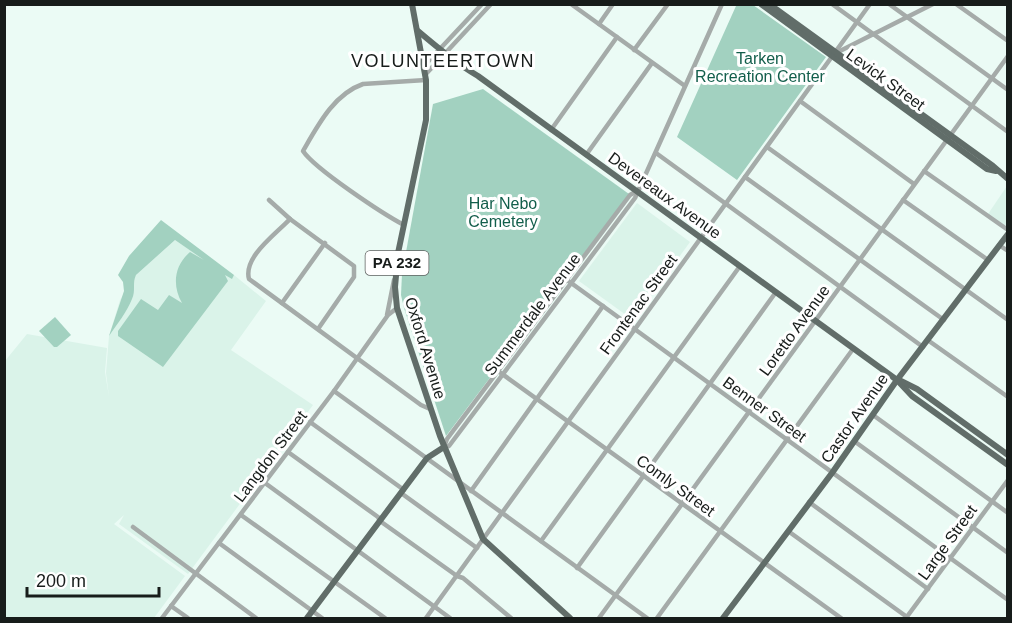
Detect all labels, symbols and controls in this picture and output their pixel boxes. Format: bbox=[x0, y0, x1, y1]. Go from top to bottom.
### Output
street label: Levick Street bbox=[843, 45, 929, 114]
park label: Tarken Recreation Center bbox=[695, 50, 826, 85]
district label: VOLUNTEERTOWN bbox=[351, 51, 535, 71]
street label: Devereaux Avenue bbox=[605, 149, 724, 242]
park label: Har Nebo Cemetery bbox=[468, 195, 538, 230]
street label: Summerdale Avenue bbox=[481, 250, 584, 379]
road number: PA 232 bbox=[366, 251, 428, 275]
street label: Frontenac Street bbox=[597, 251, 681, 357]
street label: Loretto Avenue bbox=[756, 282, 833, 379]
street label: Oxford Avenue bbox=[402, 295, 449, 401]
street label: Castor Avenue bbox=[817, 370, 891, 466]
street label: Benner Street bbox=[720, 374, 810, 446]
street label: Langdon Street bbox=[231, 407, 310, 505]
street label: Comly Street bbox=[633, 451, 719, 520]
street label: Large Street bbox=[915, 501, 980, 583]
scale bar bbox=[27, 560, 159, 598]
text: 200 m bbox=[36, 571, 86, 591]

